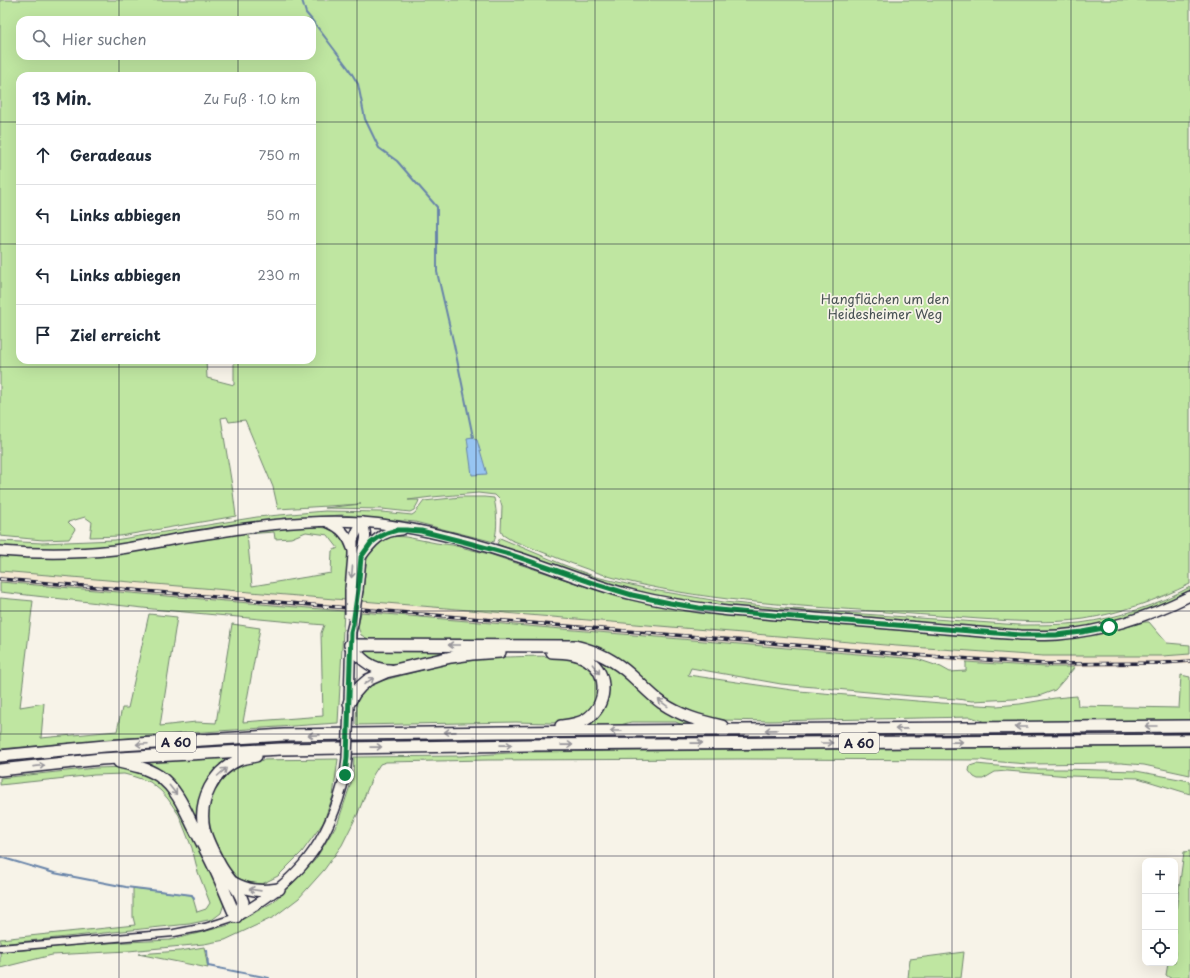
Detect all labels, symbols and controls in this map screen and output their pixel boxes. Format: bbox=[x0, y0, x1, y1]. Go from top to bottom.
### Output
search box bbox=[16, 16, 316, 60]
icon: search bbox=[30, 27, 52, 49]
text: Hier suchen bbox=[62, 27, 147, 50]
text: 13 Min. bbox=[32, 85, 92, 111]
text: Zu Fuß · 1.0 km bbox=[203, 89, 300, 108]
text: Geradeaus bbox=[70, 143, 152, 166]
icon: ahead bbox=[32, 144, 54, 166]
text: 750 m bbox=[259, 145, 300, 164]
text: Links abbiegen bbox=[70, 203, 181, 226]
icon: left bbox=[32, 204, 54, 226]
text: 50 m bbox=[266, 205, 300, 224]
text: Links abbiegen bbox=[70, 263, 181, 286]
icon: left bbox=[32, 264, 54, 286]
text: 230 m bbox=[258, 265, 300, 284]
park label: Hangflächen um den Heidesheimer Weg bbox=[821, 289, 949, 323]
text: Ziel erreicht bbox=[70, 323, 161, 346]
icon: arrive bbox=[32, 324, 54, 346]
one-way arrow bbox=[348, 565, 355, 578]
route start bbox=[1100, 618, 1118, 636]
one-way arrow bbox=[448, 641, 461, 649]
one-way arrow bbox=[592, 663, 600, 674]
one-way arrow bbox=[363, 677, 374, 685]
one-way arrow bbox=[658, 699, 669, 707]
one-way arrow bbox=[1145, 723, 1158, 730]
one-way arrow bbox=[1015, 724, 1028, 731]
one-way arrow bbox=[895, 725, 908, 733]
one-way arrow bbox=[765, 726, 778, 734]
one-way arrow bbox=[610, 727, 623, 735]
one-way arrow bbox=[444, 729, 457, 736]
one-way arrow bbox=[308, 731, 321, 738]
road number: A 60 bbox=[156, 732, 196, 752]
road number: A 60 bbox=[839, 733, 879, 753]
one-way arrow bbox=[950, 738, 963, 746]
one-way arrow bbox=[690, 739, 703, 747]
one-way arrow bbox=[820, 739, 833, 747]
one-way arrow bbox=[136, 740, 149, 747]
one-way arrow bbox=[499, 741, 512, 749]
one-way arrow bbox=[560, 741, 573, 749]
one-way arrow bbox=[369, 744, 382, 751]
one-way arrow bbox=[32, 762, 45, 770]
route end bbox=[336, 766, 354, 784]
one-way arrow bbox=[217, 767, 227, 777]
one-way arrow bbox=[169, 784, 177, 795]
map controls bbox=[1142, 858, 1178, 966]
button: + bbox=[1142, 858, 1178, 894]
one-way arrow bbox=[249, 886, 262, 894]
button: − bbox=[1142, 894, 1178, 930]
button: locate bbox=[1142, 930, 1178, 966]

